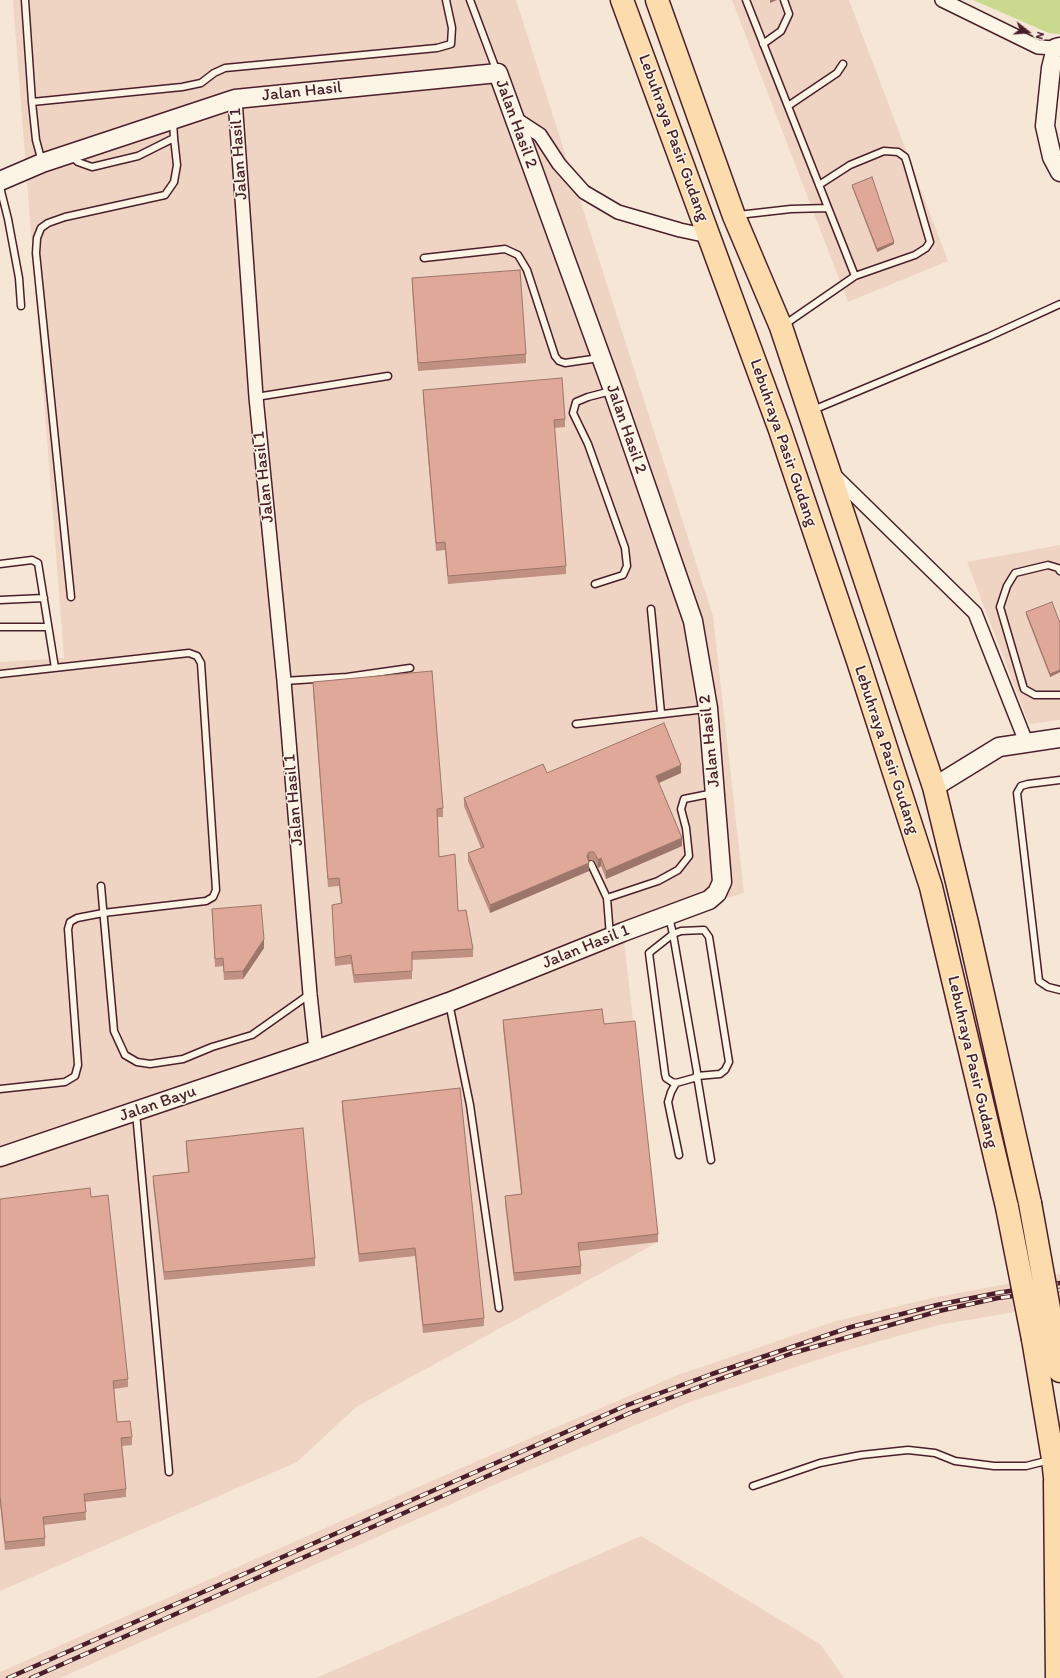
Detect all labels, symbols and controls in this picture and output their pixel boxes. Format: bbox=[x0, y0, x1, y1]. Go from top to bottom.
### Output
north arrow bbox=[1008, 12, 1048, 52]
text: N bbox=[1033, 30, 1047, 41]
street label: Lebuhraya Pasir Gudang bbox=[633, 52, 713, 224]
street label: Jalan Hasil 2 bbox=[491, 77, 541, 171]
street label: Jalan Hasil bbox=[261, 78, 343, 106]
street label: Jalan Hasil 1 bbox=[226, 107, 252, 201]
street label: Lebuhraya Pasir Gudang bbox=[745, 356, 821, 530]
street label: Jalan Hasil 2 bbox=[601, 382, 651, 476]
street label: Jalan Hasil 1 bbox=[249, 430, 279, 524]
street label: Lebuhraya Pasir Gudang bbox=[849, 663, 923, 837]
street label: Jalan Hasil 2 bbox=[695, 694, 725, 788]
street label: Jalan Hasil 1 bbox=[280, 753, 308, 847]
street label: Jalan Hasil 1 bbox=[540, 920, 632, 974]
street label: Lebuhraya Pasir Gudang bbox=[942, 974, 1002, 1150]
street label: Jalan Bayu bbox=[117, 1081, 199, 1127]

